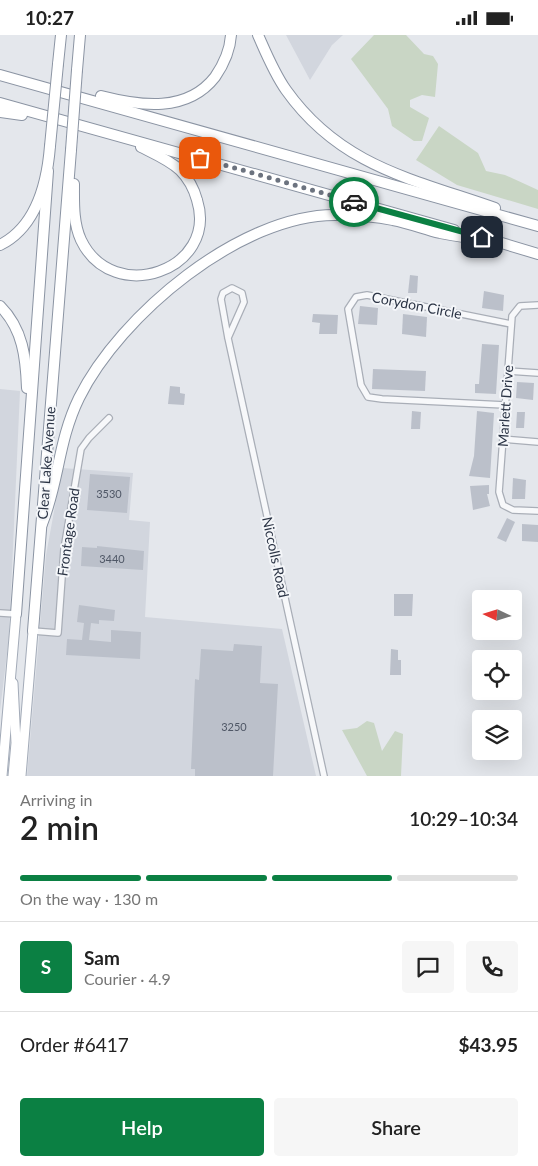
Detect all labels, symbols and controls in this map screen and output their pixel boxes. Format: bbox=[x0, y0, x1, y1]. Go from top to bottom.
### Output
text: 10:27 bbox=[25, 6, 74, 29]
pin bbox=[179, 137, 221, 179]
icon: bag bbox=[186, 144, 214, 172]
courier bbox=[329, 177, 379, 227]
icon: car bbox=[340, 188, 368, 216]
pin bbox=[461, 216, 503, 258]
icon: home bbox=[468, 223, 496, 251]
street label: Corydon Circle bbox=[371, 288, 463, 322]
street label: Marlett Drive bbox=[494, 364, 516, 448]
street label: Clear Lake Avenue bbox=[34, 406, 58, 520]
street label: Frontage Road bbox=[53, 487, 83, 577]
house number: 3530 bbox=[96, 487, 122, 500]
street label: Niccolls Road bbox=[259, 515, 293, 599]
house number: 3440 bbox=[99, 552, 125, 565]
north arrow bbox=[472, 590, 522, 640]
map controls bbox=[472, 590, 522, 760]
button: locate bbox=[472, 650, 522, 700]
button: layers bbox=[472, 710, 522, 760]
house number: 3250 bbox=[221, 720, 247, 733]
text: Arriving in bbox=[20, 790, 93, 809]
text: 10:29–10:34 bbox=[409, 807, 518, 830]
text: 2 min bbox=[20, 808, 99, 847]
text: On the way · 130 m bbox=[20, 889, 158, 908]
button: chat bbox=[402, 941, 454, 993]
button: phone bbox=[466, 941, 518, 993]
text: Sam bbox=[84, 946, 120, 969]
text: S bbox=[41, 955, 51, 978]
text: Courier · 4.9 bbox=[84, 969, 171, 988]
text: Order #6417 bbox=[20, 1033, 129, 1056]
text: $43.95 bbox=[458, 1033, 518, 1056]
button: Help bbox=[20, 1098, 264, 1156]
button: Share bbox=[274, 1098, 518, 1156]

